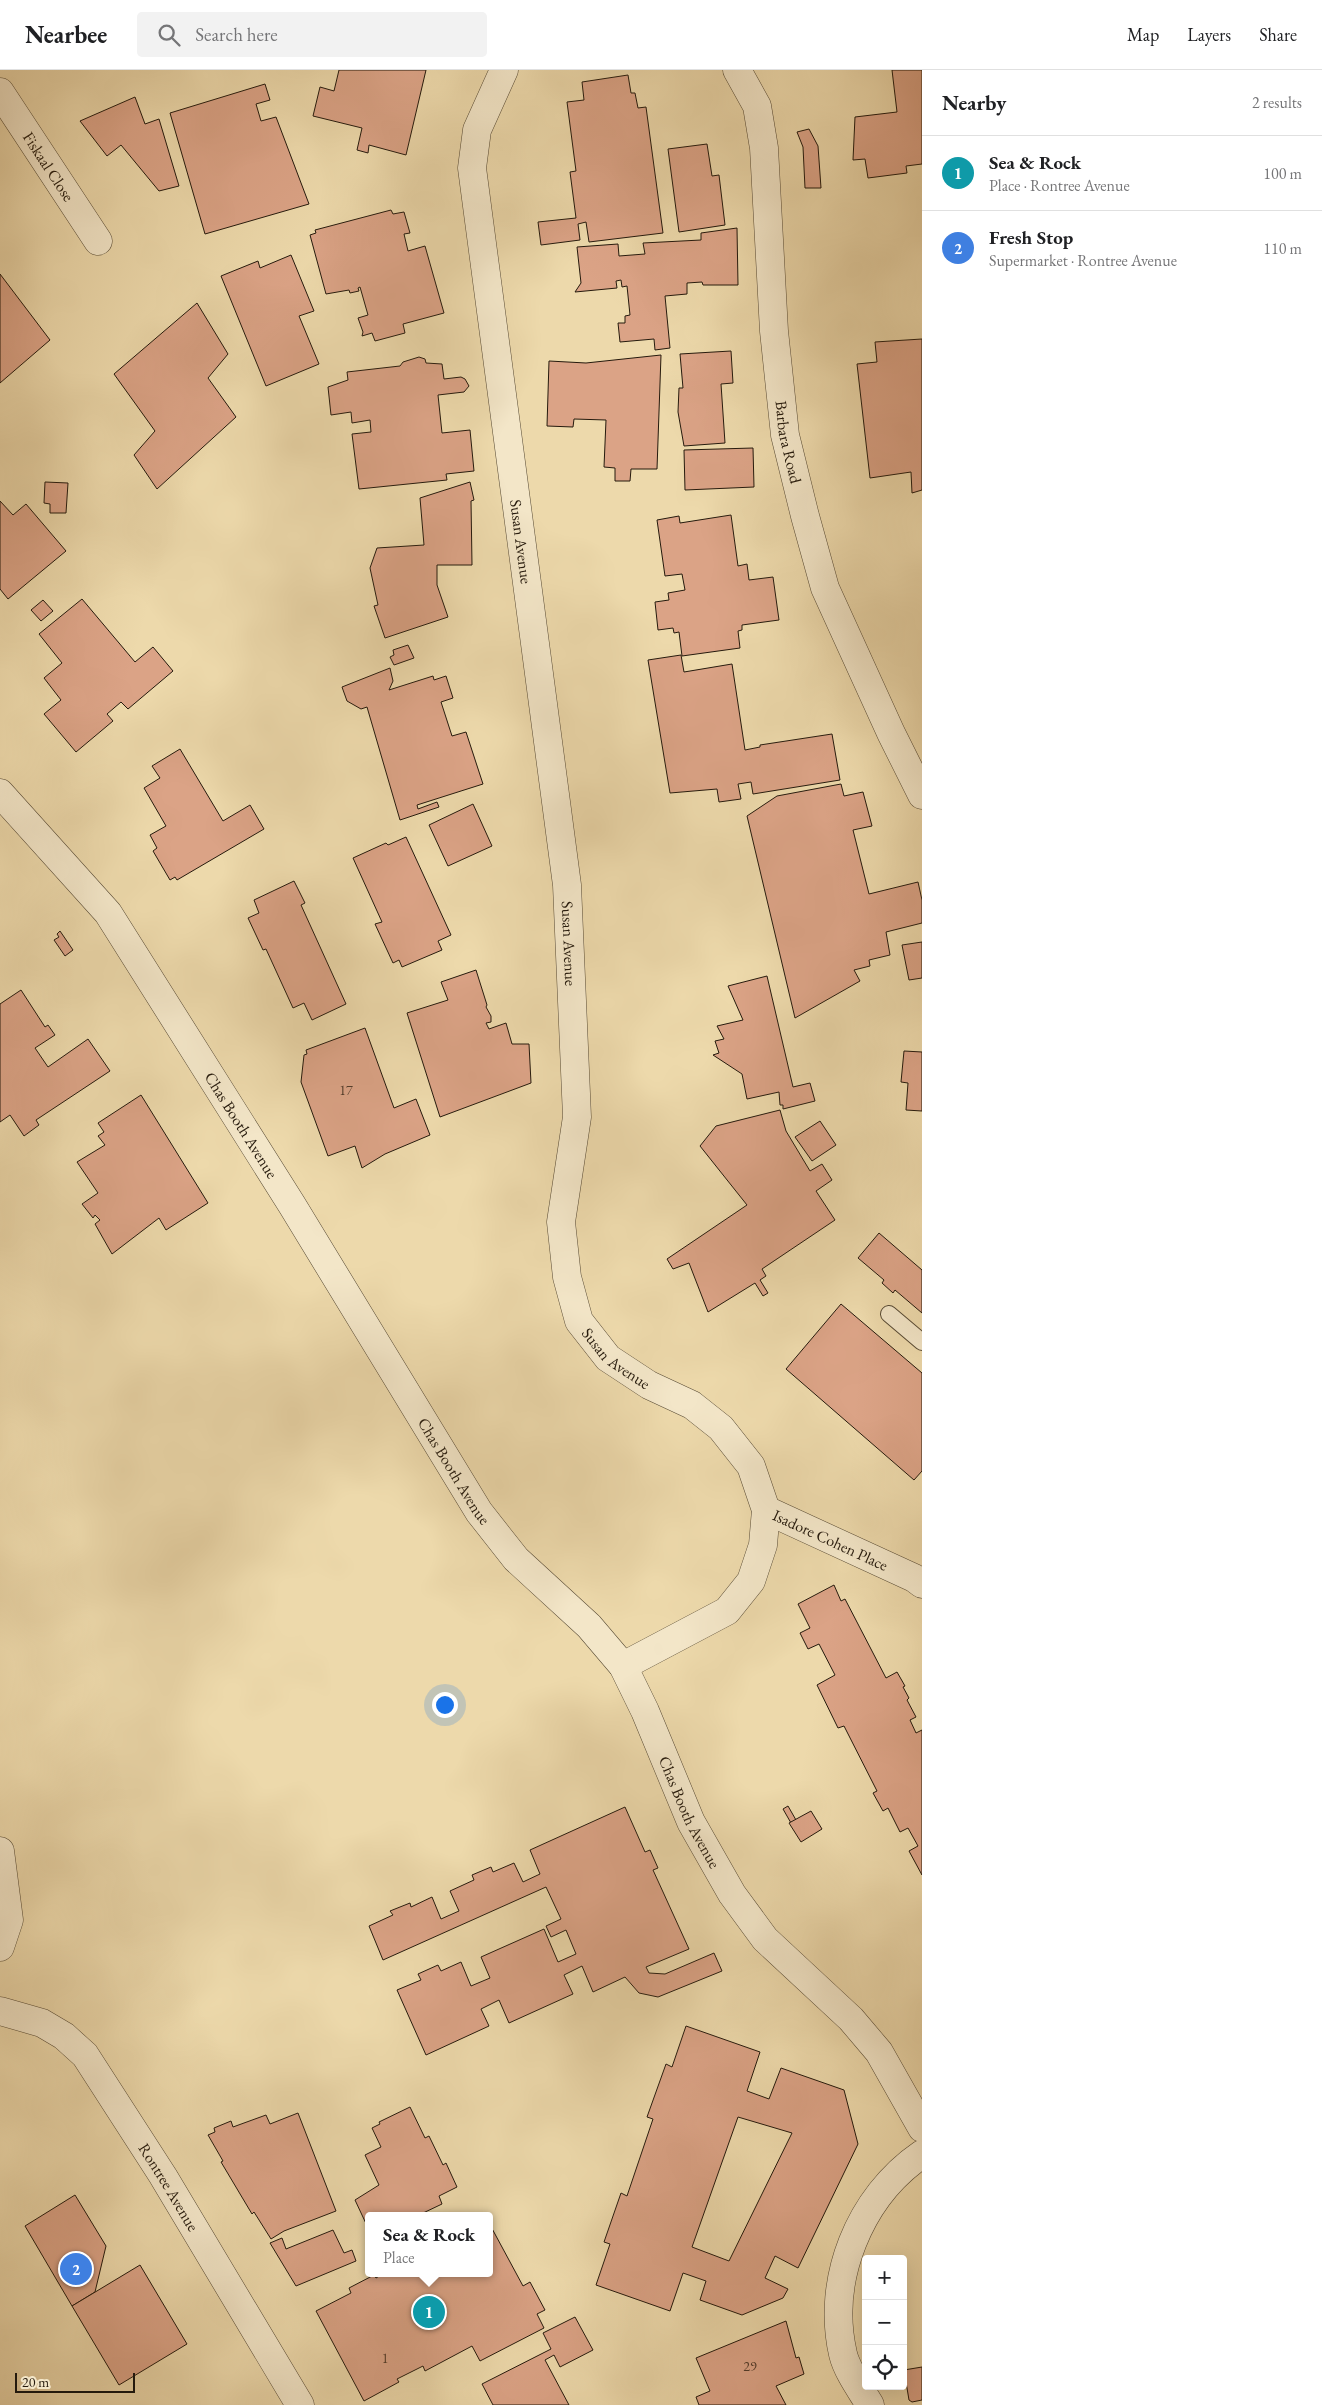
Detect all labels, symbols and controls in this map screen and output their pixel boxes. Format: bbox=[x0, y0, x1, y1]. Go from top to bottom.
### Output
search box bbox=[137, 12, 487, 57]
text: Nearbee bbox=[25, 19, 107, 50]
icon: search bbox=[155, 21, 183, 49]
text: Search here bbox=[195, 22, 278, 47]
text: Map bbox=[1127, 23, 1159, 46]
text: Layers bbox=[1187, 23, 1231, 46]
text: Share bbox=[1259, 23, 1297, 46]
text: Nearby bbox=[942, 89, 1006, 116]
text: 2 results bbox=[1252, 92, 1302, 113]
street label: Fiskaal Close bbox=[18, 128, 79, 205]
text: Sea & Rock bbox=[989, 150, 1081, 175]
text: 1 bbox=[954, 163, 962, 184]
text: 100 m bbox=[1263, 163, 1302, 184]
text: Place · Rontree Avenue bbox=[989, 175, 1130, 196]
text: Fresh Stop bbox=[989, 225, 1073, 250]
text: 2 bbox=[954, 238, 962, 259]
text: 110 m bbox=[1263, 238, 1302, 259]
text: Supermarket · Rontree Avenue bbox=[989, 250, 1177, 271]
street label: Barbara Road bbox=[770, 400, 807, 486]
street label: Susan Avenue bbox=[505, 498, 537, 585]
street label: Susan Avenue bbox=[557, 901, 581, 987]
street label: Chas Booth Avenue bbox=[200, 1068, 283, 1182]
house number: 17 bbox=[339, 1081, 353, 1099]
street label: Susan Avenue bbox=[577, 1323, 654, 1394]
street label: Chas Booth Avenue bbox=[413, 1414, 495, 1529]
street label: Isadore Cohen Place bbox=[769, 1505, 891, 1576]
your location bbox=[432, 1692, 458, 1718]
street label: Chas Booth Avenue bbox=[654, 1753, 725, 1872]
street label: Rontree Avenue bbox=[134, 2139, 204, 2235]
popup bbox=[365, 2212, 493, 2277]
text: Sea & Rock bbox=[383, 2222, 475, 2247]
text: Place bbox=[383, 2247, 414, 2268]
pin: 2 bbox=[60, 2250, 92, 2288]
map controls bbox=[862, 2255, 907, 2390]
button: + bbox=[862, 2255, 907, 2300]
pin: 1 bbox=[413, 2293, 445, 2331]
button: − bbox=[862, 2300, 907, 2345]
button: locate bbox=[862, 2345, 907, 2390]
house number: 1 bbox=[382, 2349, 388, 2367]
house number: 29 bbox=[743, 2357, 757, 2375]
scale bar bbox=[15, 2370, 135, 2393]
text: 20 m bbox=[22, 2373, 49, 2391]

